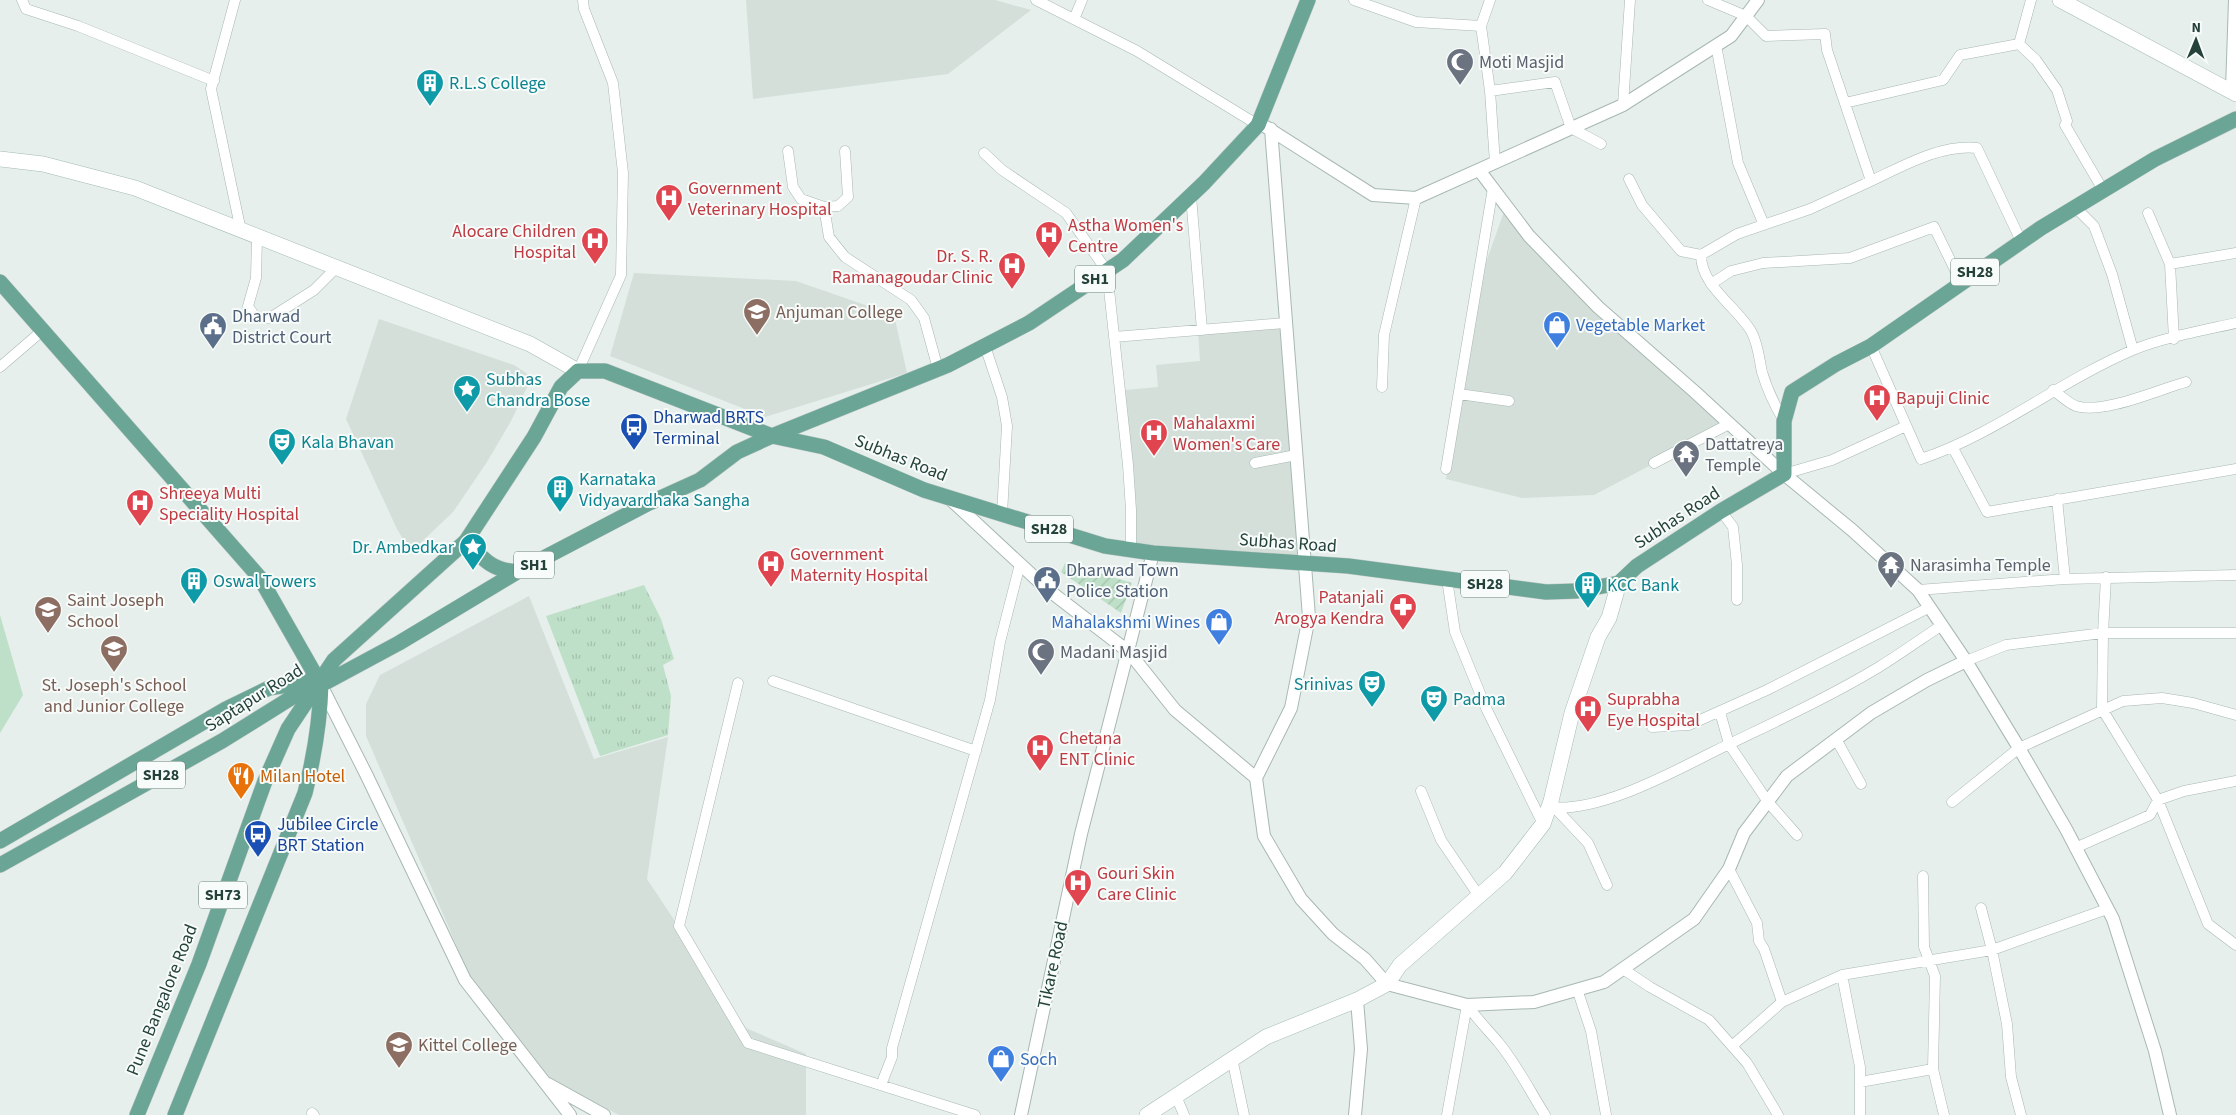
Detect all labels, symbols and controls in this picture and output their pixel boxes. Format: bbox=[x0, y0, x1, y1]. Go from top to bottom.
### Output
north arrow bbox=[2171, 15, 2221, 65]
text: N bbox=[2191, 18, 2201, 38]
mosque icon: Moti Masjid bbox=[1445, 47, 1475, 86]
place label: Moti Masjid bbox=[1479, 50, 1564, 75]
building icon: R.L.S College bbox=[415, 68, 445, 107]
place label: R.L.S College bbox=[449, 71, 546, 96]
place label: Government Veterinary Hospital bbox=[688, 176, 832, 222]
hospital icon: Government Veterinary Hospital bbox=[654, 183, 684, 222]
place label: Astha Women's Centre bbox=[1068, 213, 1183, 259]
place label: Alocare Children Hospital bbox=[452, 219, 576, 265]
hospital icon: Astha Women's Centre bbox=[1034, 220, 1064, 259]
hospital icon: Alocare Children Hospital bbox=[580, 226, 610, 265]
place label: Dr. S. R. Ramanagoudar Clinic bbox=[832, 244, 993, 290]
hospital icon: Dr. S. R. Ramanagoudar Clinic bbox=[997, 251, 1027, 290]
road number: SH28 bbox=[1951, 258, 1999, 286]
road number: SH1 bbox=[1075, 266, 1115, 292]
school or university icon: Anjuman College bbox=[742, 297, 772, 336]
place label: Anjuman College bbox=[776, 300, 903, 325]
place label: Dharwad District Court bbox=[232, 304, 331, 350]
shop icon: Vegetable Market bbox=[1542, 310, 1572, 349]
public building icon: Dharwad District Court bbox=[198, 311, 228, 350]
place label: Vegetable Market bbox=[1576, 313, 1705, 338]
place label: Subhas Chandra Bose bbox=[486, 367, 590, 413]
place icon: Subhas Chandra Bose bbox=[452, 374, 482, 413]
hospital icon: Bapuji Clinic bbox=[1862, 383, 1892, 422]
place label: Bapuji Clinic bbox=[1896, 386, 1990, 411]
place label: Dharwad BRTS Terminal bbox=[653, 405, 764, 451]
place label: Mahalaxmi Women's Care bbox=[1173, 411, 1280, 457]
bus stop icon: Dharwad BRTS Terminal bbox=[619, 412, 649, 451]
hospital icon: Mahalaxmi Women's Care bbox=[1139, 418, 1169, 457]
theatre icon: Kala Bhavan bbox=[267, 427, 297, 466]
street label: Subhas Road bbox=[851, 428, 951, 488]
place label: Kala Bhavan bbox=[301, 430, 394, 455]
place label: Dattatreya Temple bbox=[1705, 432, 1783, 478]
temple icon: Dattatreya Temple bbox=[1671, 439, 1701, 478]
place label: Karnataka Vidyavardhaka Sangha bbox=[579, 467, 750, 513]
building icon: Karnataka Vidyavardhaka Sangha bbox=[545, 474, 575, 513]
place label: Shreeya Multi Speciality Hospital bbox=[159, 481, 299, 527]
street label: Subhas Road bbox=[1629, 481, 1725, 555]
hospital icon: Shreeya Multi Speciality Hospital bbox=[125, 488, 155, 527]
road number: SH28 bbox=[1025, 516, 1073, 542]
street label: Subhas Road bbox=[1238, 527, 1338, 559]
place icon: Dr. Ambedkar bbox=[458, 532, 488, 571]
place label: Dr. Ambedkar bbox=[352, 535, 455, 560]
place label: Government Maternity Hospital bbox=[790, 542, 928, 588]
hospital icon: Government Maternity Hospital bbox=[756, 549, 786, 588]
temple icon: Narasimha Temple bbox=[1876, 550, 1906, 589]
road number: SH1 bbox=[514, 552, 554, 578]
place label: Narasimha Temple bbox=[1910, 553, 2051, 578]
place label: Dharwad Town Police Station bbox=[1066, 558, 1179, 604]
public building icon: Dharwad Town Police Station bbox=[1032, 565, 1062, 604]
building icon: Oswal Towers bbox=[179, 566, 209, 605]
place label: Oswal Towers bbox=[213, 569, 316, 594]
road number: SH28 bbox=[1461, 570, 1509, 598]
building icon: KCC Bank bbox=[1573, 570, 1603, 609]
place label: KCC Bank bbox=[1607, 573, 1679, 598]
place label: Patanjali Arogya Kendra bbox=[1274, 585, 1384, 631]
place label: Saint Joseph School bbox=[67, 588, 164, 634]
pharmacy icon: Patanjali Arogya Kendra bbox=[1388, 592, 1418, 631]
school or university icon: Saint Joseph School bbox=[33, 595, 63, 634]
shop icon: Mahalakshmi Wines bbox=[1204, 607, 1234, 646]
place label: Mahalakshmi Wines bbox=[1051, 610, 1200, 635]
school or university icon: St. Joseph's School and Junior College bbox=[99, 634, 129, 673]
mosque icon: Madani Masjid bbox=[1026, 637, 1056, 676]
place label: Madani Masjid bbox=[1060, 640, 1168, 665]
street label: Saptapur Road bbox=[200, 658, 308, 738]
theatre icon: Srinivas bbox=[1357, 669, 1387, 708]
place label: Srinivas bbox=[1294, 672, 1353, 697]
place label: St. Joseph's School and Junior College bbox=[41, 673, 187, 719]
theatre icon: Padma bbox=[1419, 684, 1449, 723]
place label: Padma bbox=[1453, 687, 1505, 712]
place label: Suprabha Eye Hospital bbox=[1607, 687, 1700, 733]
hospital icon: Suprabha Eye Hospital bbox=[1573, 694, 1603, 733]
place label: Chetana ENT Clinic bbox=[1059, 726, 1135, 772]
hospital icon: Chetana ENT Clinic bbox=[1025, 733, 1055, 772]
restaurant icon: Milan Hotel bbox=[226, 761, 256, 800]
road number: SH28 bbox=[137, 762, 185, 788]
place label: Milan Hotel bbox=[260, 764, 345, 789]
place label: Jubilee Circle BRT Station bbox=[277, 812, 378, 858]
bus stop icon: Jubilee Circle BRT Station bbox=[243, 819, 273, 858]
place label: Gouri Skin Care Clinic bbox=[1097, 861, 1177, 907]
hospital icon: Gouri Skin Care Clinic bbox=[1063, 868, 1093, 907]
road number: SH73 bbox=[199, 882, 247, 908]
street label: Tikare Road bbox=[1032, 919, 1074, 1011]
street label: Pune Bangalore Road bbox=[120, 921, 204, 1079]
school or university icon: Kittel College bbox=[384, 1030, 414, 1069]
place label: Kittel College bbox=[418, 1033, 517, 1058]
shop icon: Soch bbox=[986, 1044, 1016, 1083]
place label: Soch bbox=[1020, 1047, 1057, 1072]

